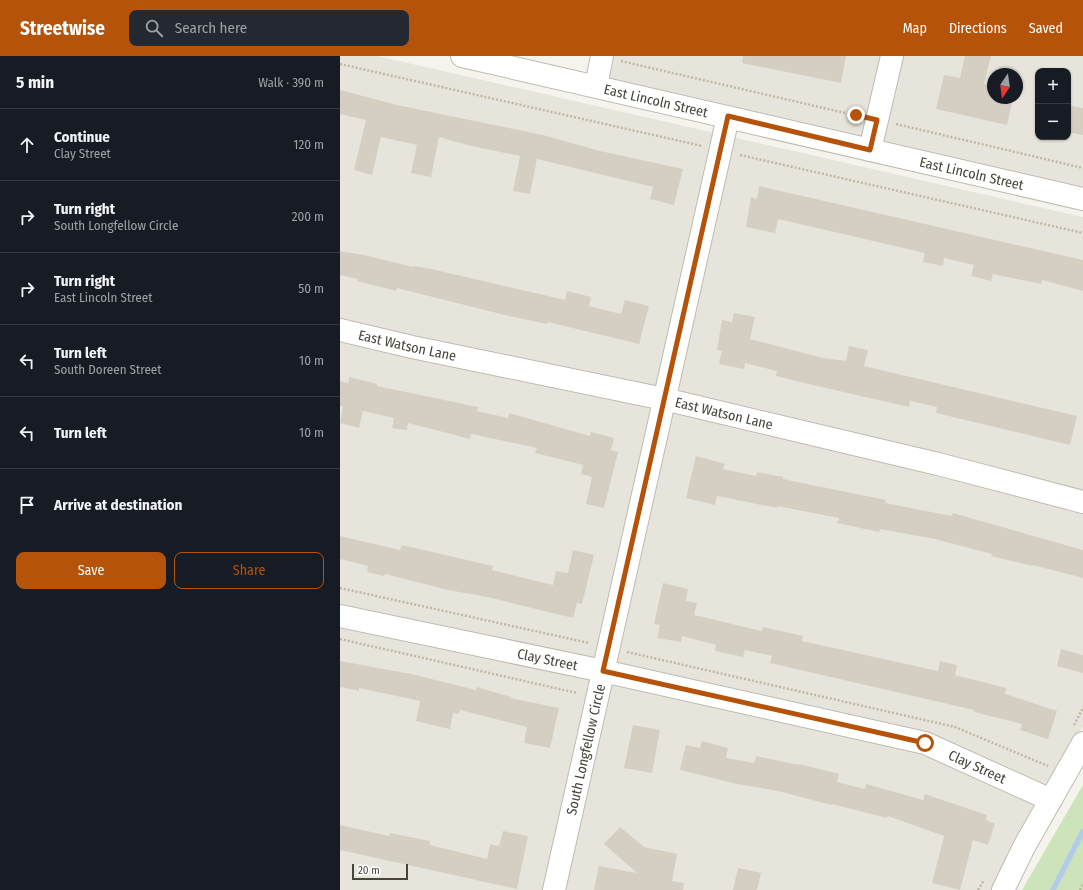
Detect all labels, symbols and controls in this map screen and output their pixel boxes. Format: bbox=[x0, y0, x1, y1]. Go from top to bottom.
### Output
search box bbox=[129, 10, 409, 46]
text: Streetwise bbox=[20, 17, 105, 40]
icon: search bbox=[143, 17, 165, 39]
text: Search here bbox=[175, 19, 247, 37]
text: Map bbox=[903, 20, 927, 37]
text: Directions bbox=[949, 20, 1007, 37]
text: Saved bbox=[1029, 20, 1063, 37]
north arrow bbox=[987, 68, 1023, 104]
map controls bbox=[1035, 68, 1071, 140]
button: + bbox=[1035, 68, 1071, 104]
text: 5 min bbox=[16, 72, 54, 93]
text: Walk · 390 m bbox=[258, 75, 324, 90]
street label: East Lincoln Street bbox=[602, 80, 710, 121]
button: − bbox=[1035, 104, 1071, 140]
route end bbox=[847, 106, 865, 124]
text: Continue bbox=[54, 128, 110, 146]
icon: ahead bbox=[16, 134, 38, 156]
text: 120 m bbox=[293, 137, 324, 152]
text: Clay Street bbox=[54, 146, 111, 161]
street label: East Lincoln Street bbox=[918, 153, 1026, 194]
text: Turn right bbox=[54, 200, 115, 218]
icon: right bbox=[16, 206, 38, 228]
text: 200 m bbox=[292, 209, 324, 224]
text: South Longfellow Circle bbox=[54, 218, 178, 233]
text: Turn right bbox=[54, 272, 115, 290]
icon: right bbox=[16, 278, 38, 300]
text: 50 m bbox=[298, 281, 324, 296]
text: East Lincoln Street bbox=[54, 290, 152, 305]
street label: East Watson Lane bbox=[357, 326, 458, 364]
text: Turn left bbox=[54, 344, 107, 362]
icon: left bbox=[16, 350, 38, 372]
text: 10 m bbox=[299, 353, 324, 368]
text: South Doreen Street bbox=[54, 362, 162, 377]
street label: East Watson Lane bbox=[673, 393, 775, 433]
icon: left bbox=[16, 422, 38, 444]
text: Turn left bbox=[54, 424, 107, 442]
text: 10 m bbox=[299, 425, 324, 440]
icon: arrive bbox=[16, 494, 38, 516]
text: Arrive at destination bbox=[54, 496, 182, 514]
button: Save bbox=[16, 552, 166, 589]
button: Share bbox=[174, 552, 324, 589]
street label: Clay Street bbox=[516, 645, 580, 674]
street label: South Longfellow Circle bbox=[563, 682, 609, 817]
route start bbox=[916, 734, 934, 752]
street label: Clay Street bbox=[946, 746, 1009, 787]
scale bar bbox=[352, 862, 408, 881]
text: 20 m bbox=[358, 864, 380, 877]

